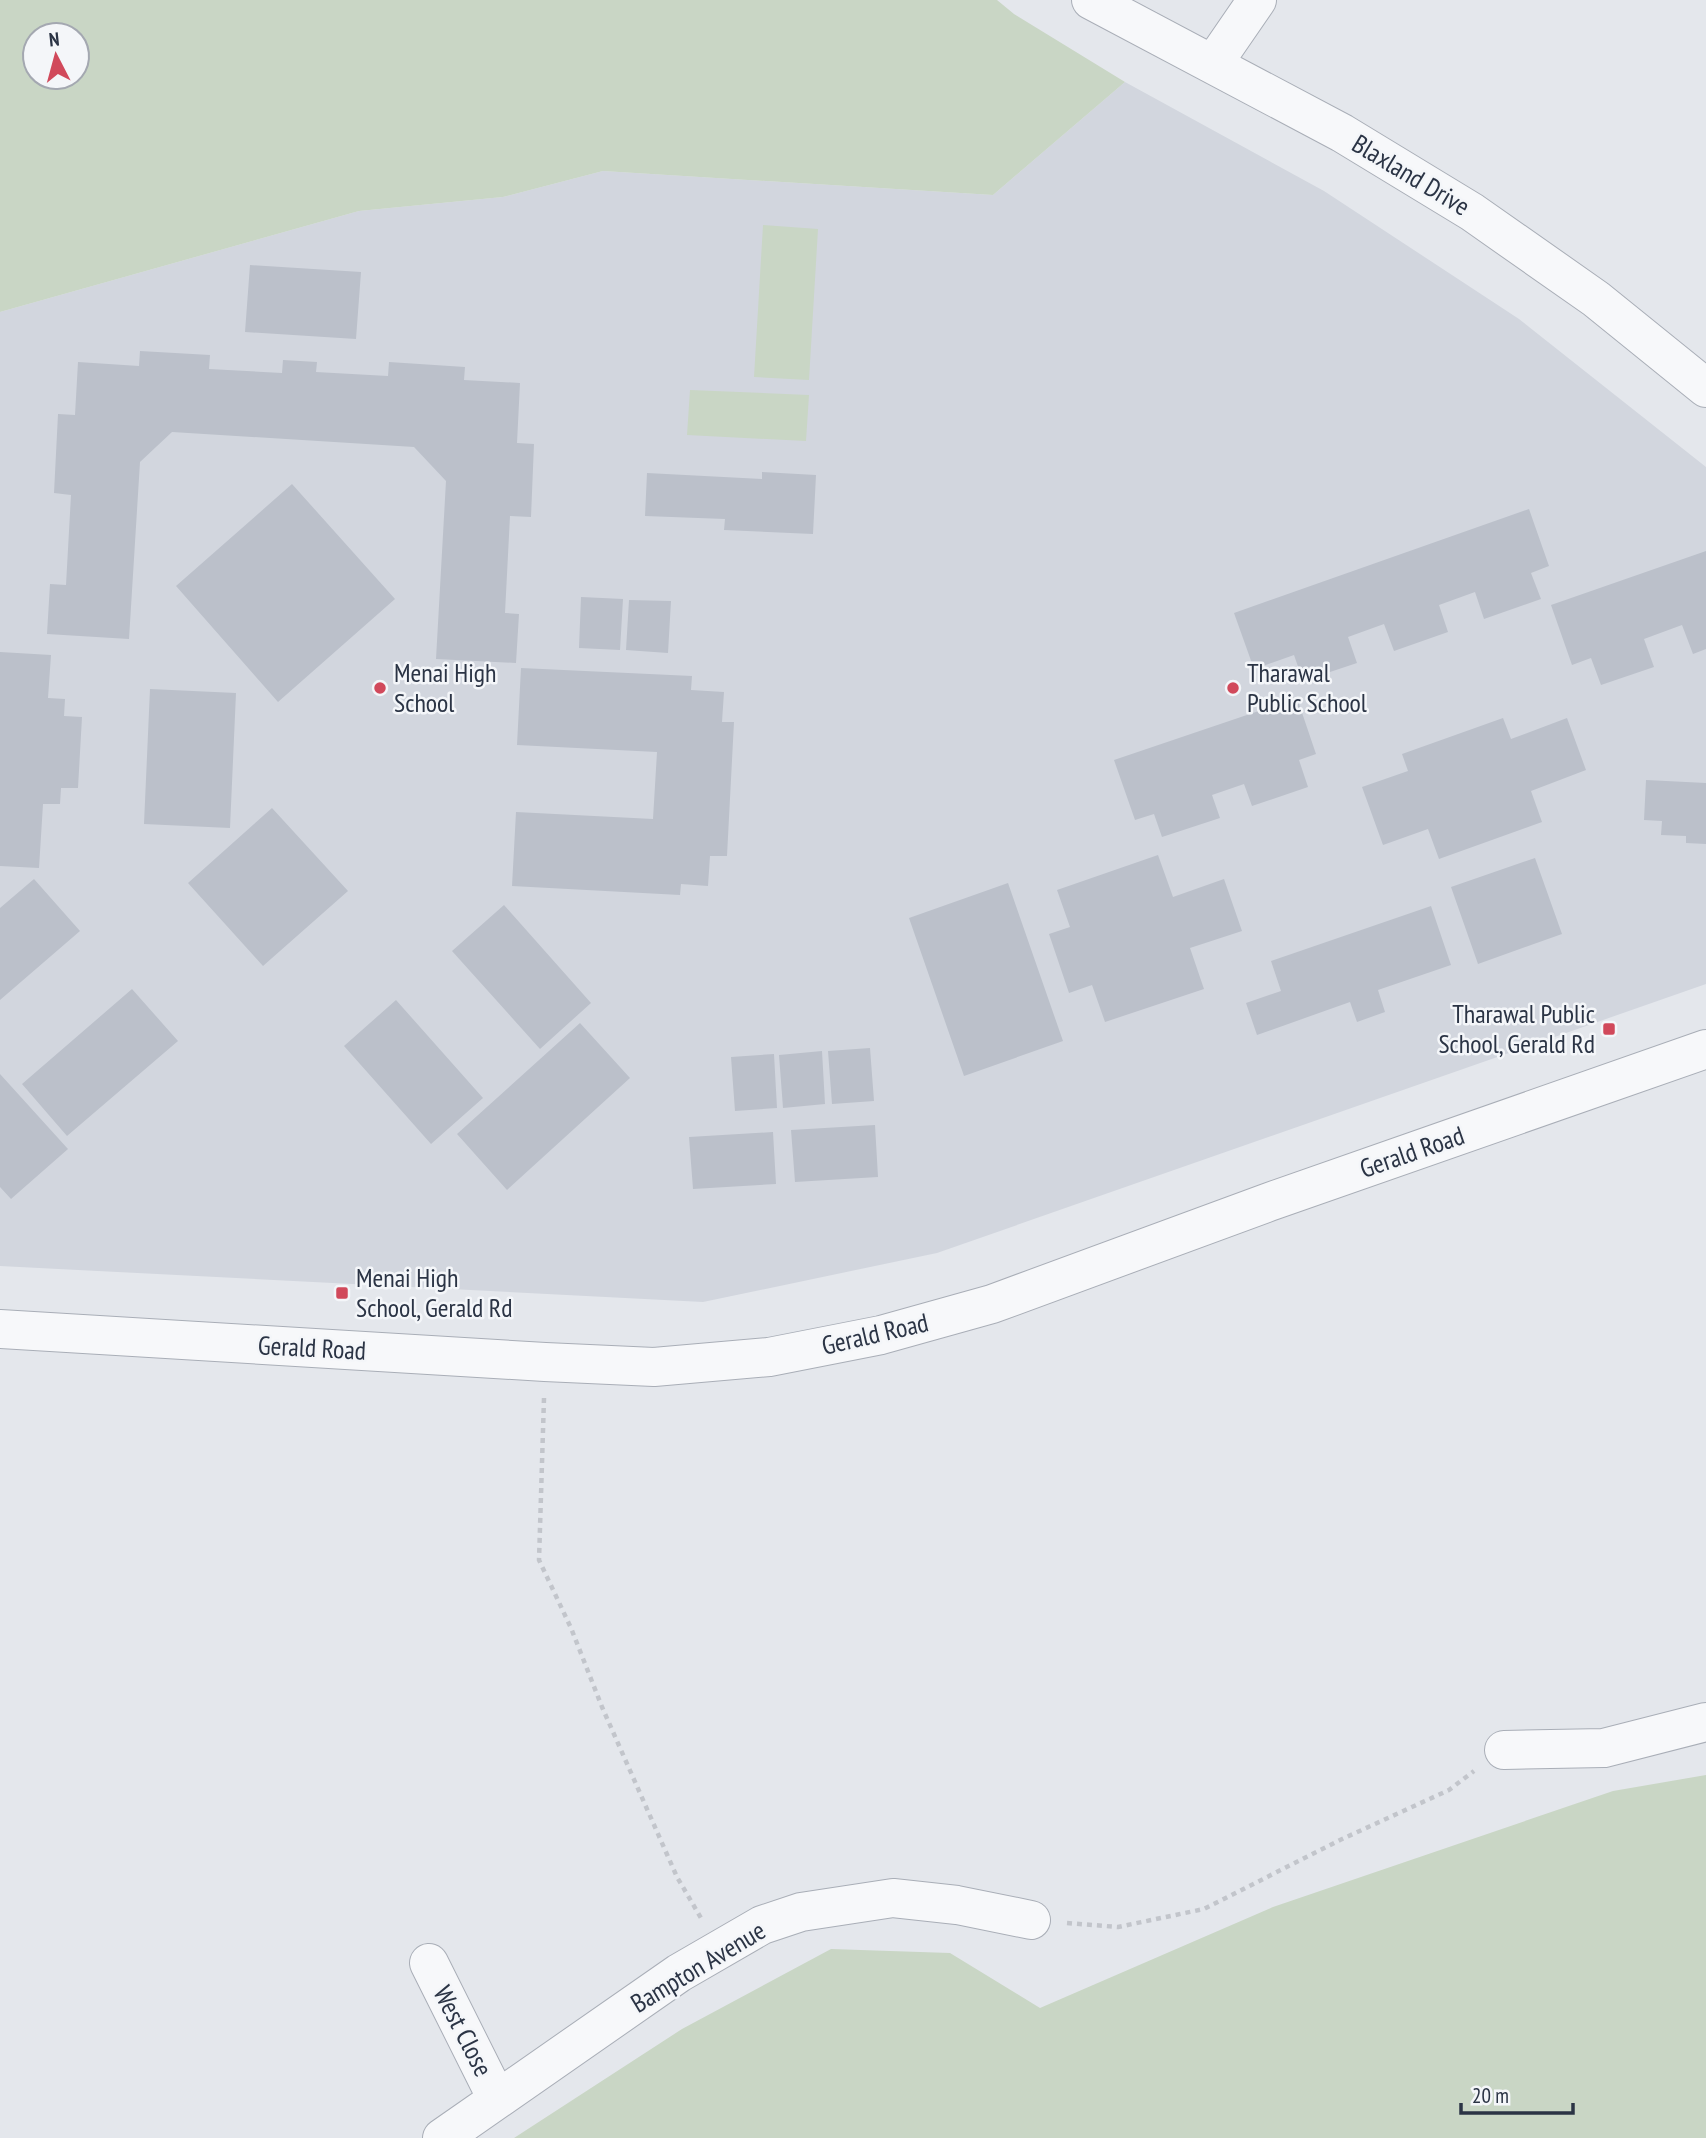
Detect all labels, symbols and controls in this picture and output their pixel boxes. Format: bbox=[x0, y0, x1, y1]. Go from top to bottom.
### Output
north arrow bbox=[21, 21, 91, 91]
text: N bbox=[48, 27, 61, 52]
street label: Blaxland Drive bbox=[1346, 127, 1476, 223]
place label: Menai High School bbox=[394, 656, 497, 719]
place label: Tharawal Public School bbox=[1247, 656, 1367, 719]
marker: Menai High School bbox=[372, 680, 388, 696]
marker: Tharawal Public School bbox=[1225, 680, 1241, 696]
place label: Tharawal Public School, Gerald Rd bbox=[1438, 997, 1595, 1060]
marker: Tharawal Public School, Gerald Rd bbox=[1601, 1021, 1617, 1037]
street label: Gerald Road bbox=[1355, 1118, 1468, 1185]
place label: Menai High School, Gerald Rd bbox=[356, 1261, 513, 1324]
marker: Menai High School, Gerald Rd bbox=[334, 1285, 350, 1301]
street label: Gerald Road bbox=[818, 1305, 931, 1362]
street label: Gerald Road bbox=[257, 1328, 367, 1367]
street label: Bampton Avenue bbox=[625, 1914, 771, 2020]
street label: West Close bbox=[427, 1980, 500, 2082]
scale bar bbox=[1461, 2072, 1573, 2116]
text: 20 m bbox=[1472, 2082, 1509, 2109]

